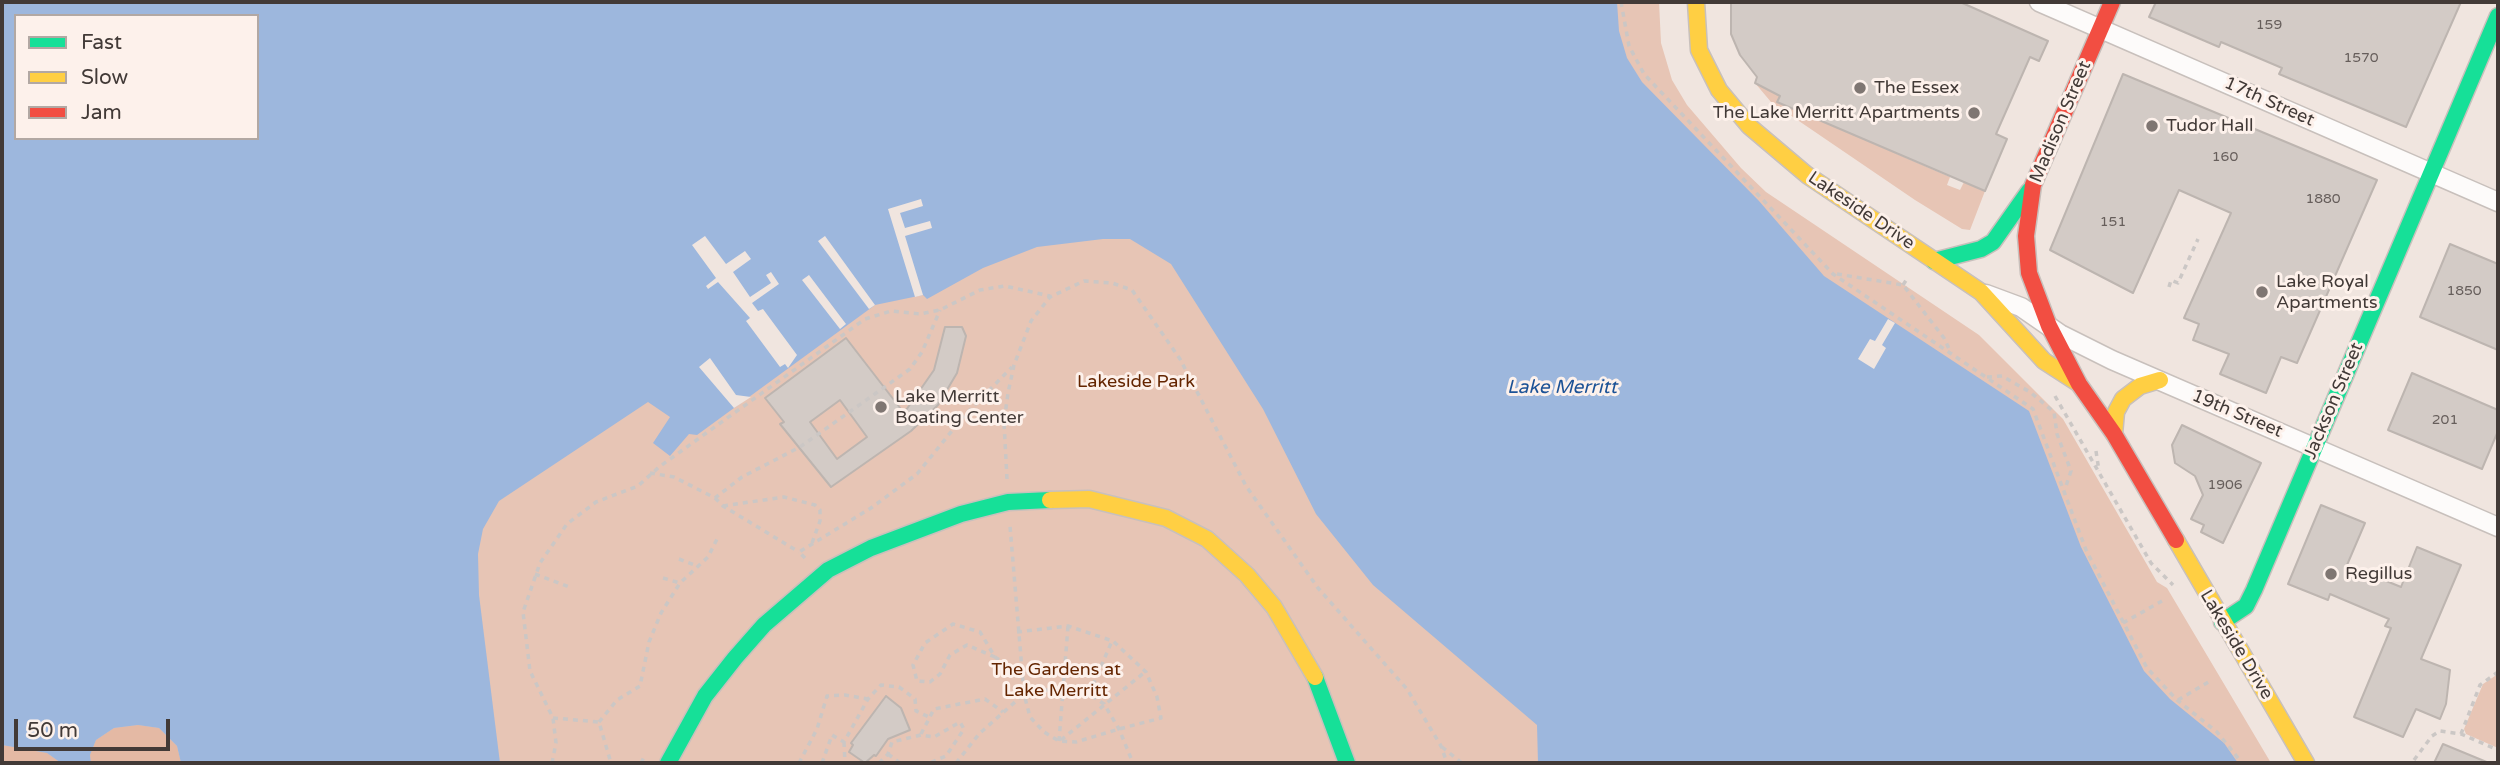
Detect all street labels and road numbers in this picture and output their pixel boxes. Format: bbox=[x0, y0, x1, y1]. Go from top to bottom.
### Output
street label: Madison Street bbox=[2026, 58, 2096, 186]
street label: 17th Street bbox=[2220, 72, 2318, 132]
street label: Lakeside Drive bbox=[1804, 167, 1918, 255]
street label: Jackson Street bbox=[2300, 339, 2368, 463]
street label: 19th Street bbox=[2188, 385, 2286, 443]
street label: Lakeside Drive bbox=[2195, 586, 2277, 704]

